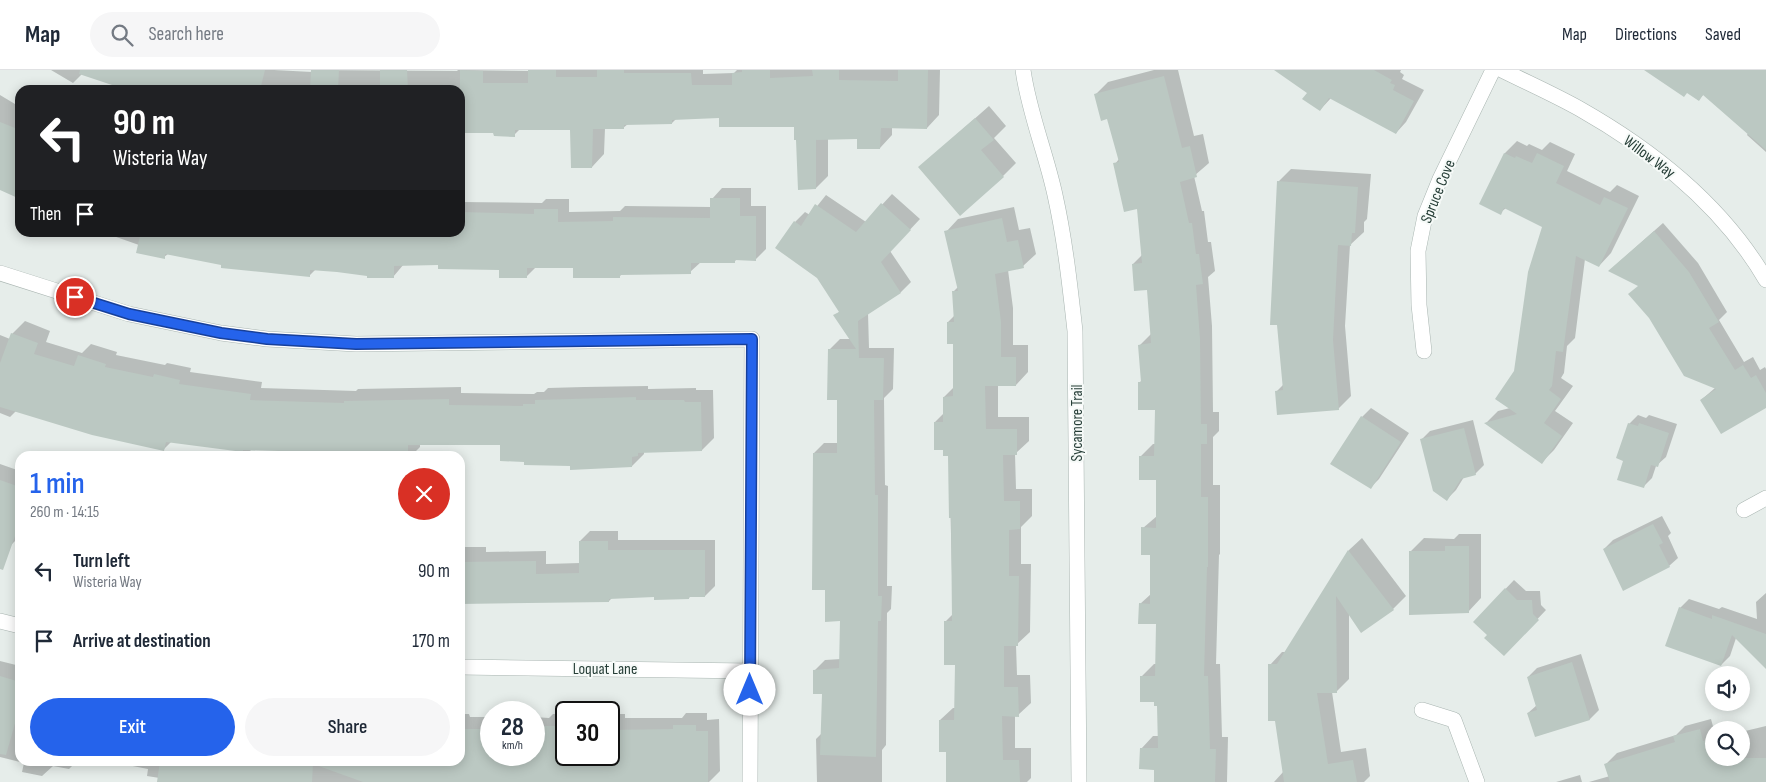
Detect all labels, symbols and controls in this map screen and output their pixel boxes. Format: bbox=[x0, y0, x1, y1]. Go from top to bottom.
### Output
search box bbox=[90, 12, 440, 57]
text: Map bbox=[25, 20, 60, 49]
icon: search bbox=[108, 21, 136, 49]
text: Search here bbox=[148, 23, 224, 46]
text: Map bbox=[1562, 24, 1587, 45]
text: Directions bbox=[1615, 24, 1677, 45]
text: Saved bbox=[1705, 24, 1741, 45]
text: 90 m bbox=[113, 102, 175, 145]
icon: left bbox=[30, 105, 95, 170]
street label: Willow Way bbox=[1620, 132, 1679, 183]
text: Wisteria Way bbox=[113, 145, 208, 172]
street label: Spruce Cove bbox=[1417, 157, 1460, 226]
icon: arrive bbox=[71, 200, 99, 228]
text: Then bbox=[30, 203, 61, 226]
pin bbox=[54, 276, 96, 318]
icon: arrive bbox=[61, 283, 89, 311]
street label: Sycamore Trail bbox=[1068, 384, 1087, 462]
text: 1 min bbox=[30, 466, 85, 502]
button: close bbox=[398, 468, 450, 520]
text: 260 m · 14:15 bbox=[30, 503, 99, 522]
text: Turn left bbox=[73, 550, 130, 573]
icon: left bbox=[30, 557, 58, 585]
text: 90 m bbox=[418, 560, 450, 583]
text: Wisteria Way bbox=[73, 573, 142, 592]
icon: arrive bbox=[30, 627, 58, 655]
text: Arrive at destination bbox=[73, 630, 211, 653]
text: 170 m bbox=[412, 630, 450, 653]
street label: Loquat Lane bbox=[573, 660, 637, 679]
position arrow bbox=[723, 663, 775, 715]
map controls bbox=[1705, 666, 1750, 766]
button: sound bbox=[1705, 666, 1750, 711]
button: Exit bbox=[30, 698, 235, 756]
button: Share bbox=[245, 698, 450, 756]
speed limit sign: 30 bbox=[555, 701, 620, 766]
text: 28 bbox=[501, 712, 524, 743]
button: search bbox=[1705, 721, 1750, 766]
text: km/h bbox=[502, 738, 523, 753]

